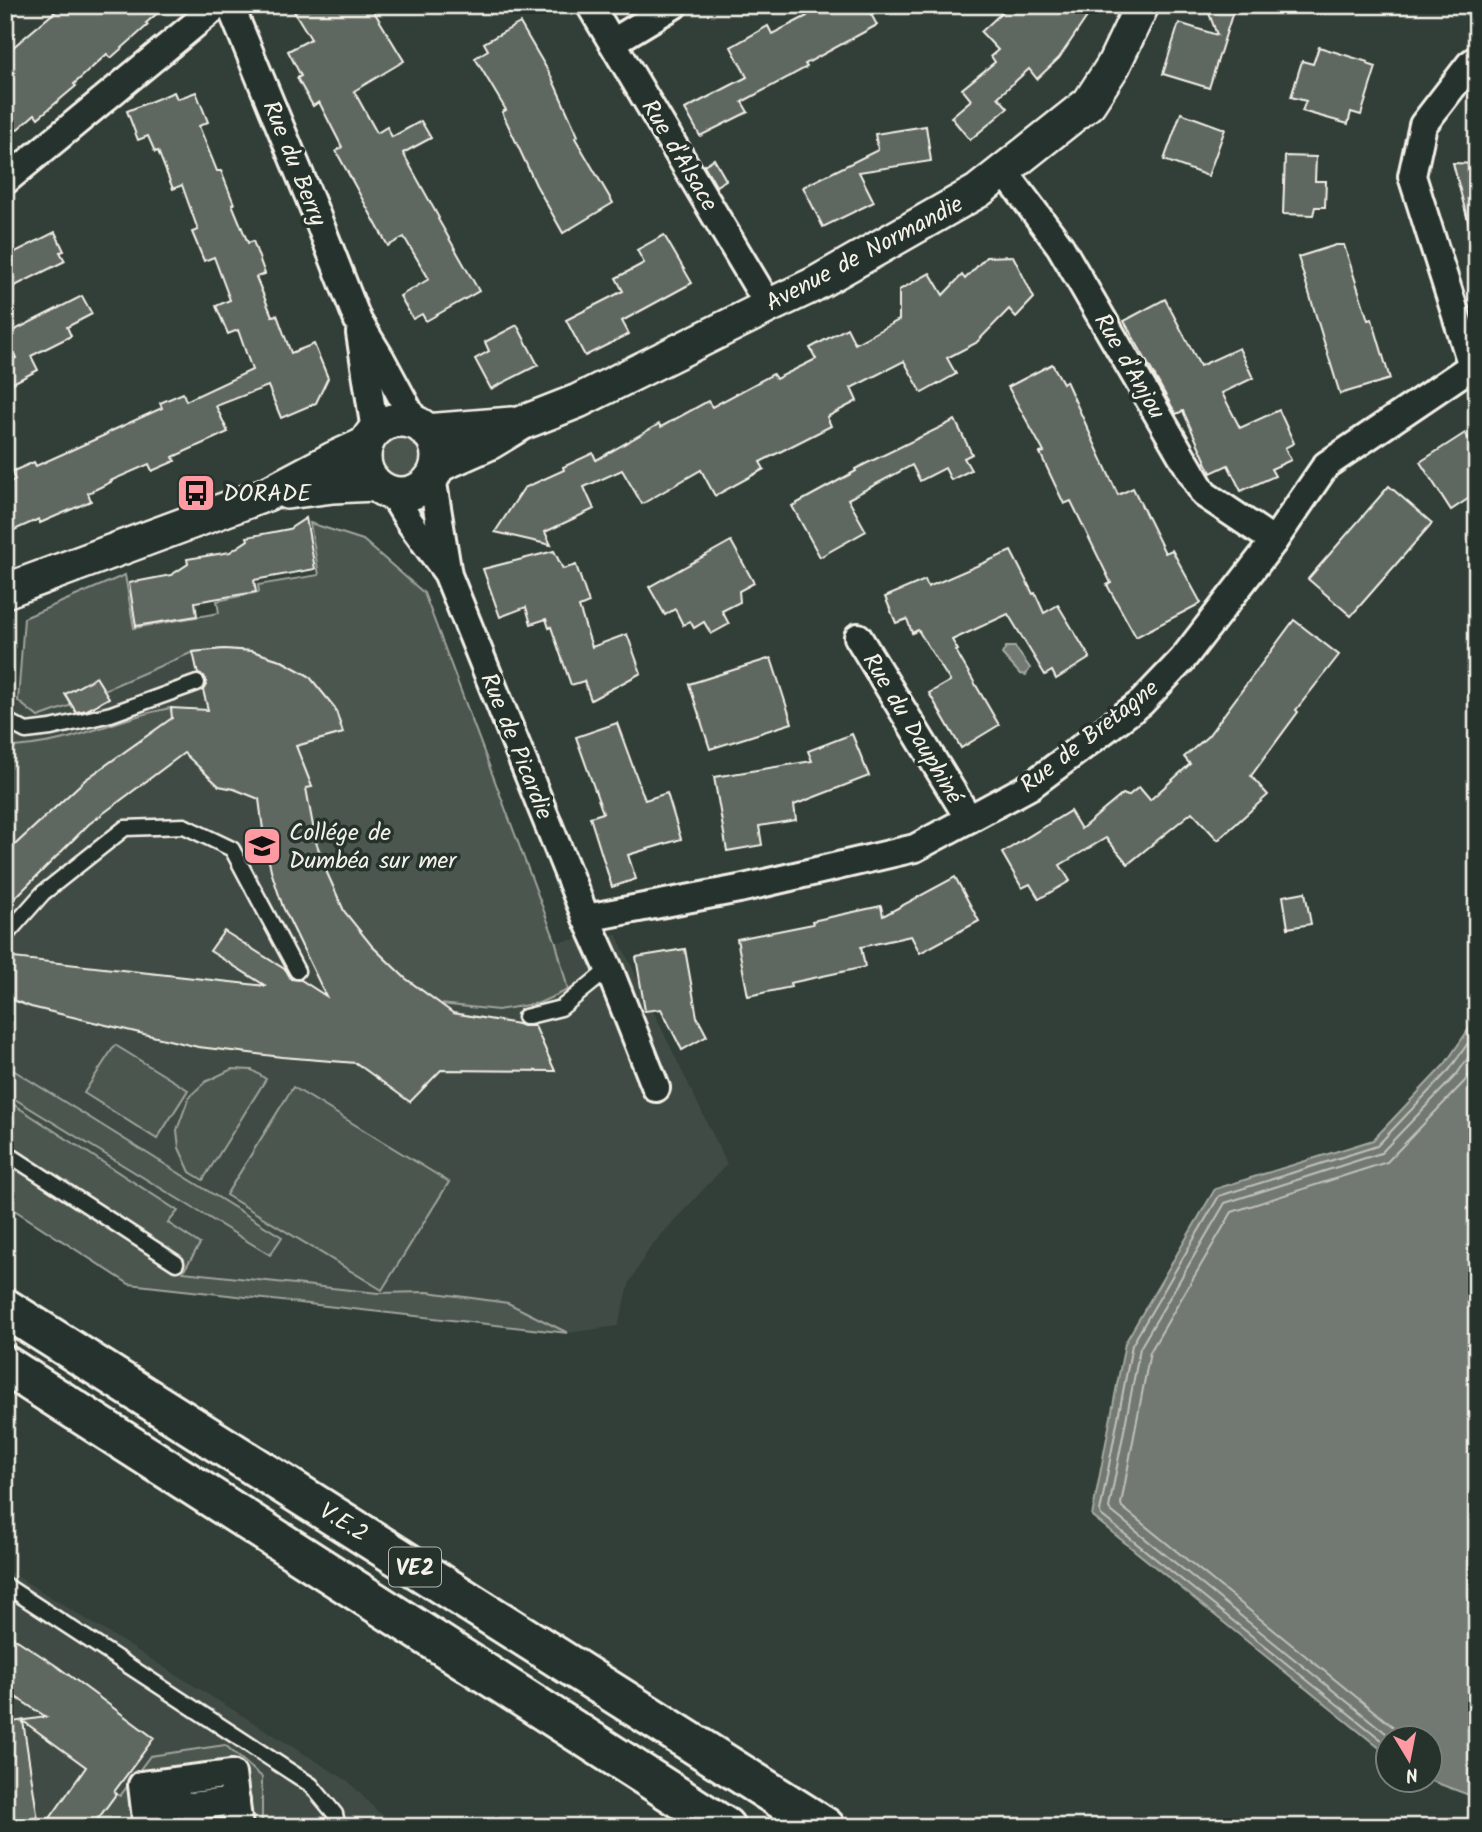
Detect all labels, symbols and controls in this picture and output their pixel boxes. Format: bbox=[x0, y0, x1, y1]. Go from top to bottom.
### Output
street label: Rue d'Alsace bbox=[630, 92, 728, 220]
street label: Rue du Berry bbox=[251, 95, 337, 233]
street label: Avenue de Normandie bbox=[759, 186, 971, 323]
street label: Rue d'Anjou bbox=[1082, 306, 1175, 428]
bus stop icon: DORADE bbox=[175, 472, 217, 514]
place label: DORADE bbox=[223, 475, 312, 514]
street label: Rue du Dauphiné bbox=[851, 646, 973, 813]
street label: Rue de Picardie bbox=[468, 667, 563, 826]
street label: Rue de Bretagne bbox=[1012, 670, 1168, 804]
place label: Collége de Dumbéa sur mer bbox=[289, 814, 458, 881]
school or university icon: Collége de Dumbéa sur mer bbox=[241, 825, 283, 867]
street label: V.E.2 bbox=[311, 1493, 376, 1554]
road number: VE2 bbox=[389, 1548, 441, 1586]
north arrow bbox=[1374, 1724, 1444, 1794]
text: N bbox=[1403, 1758, 1420, 1790]

